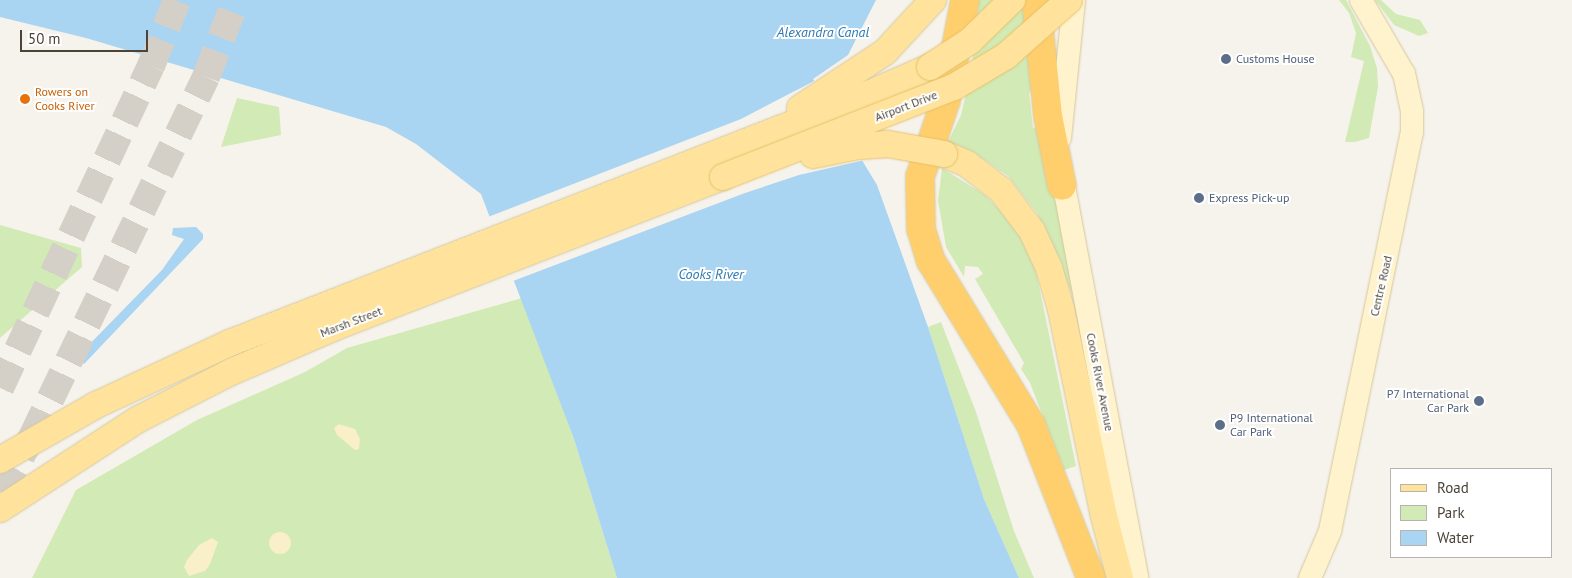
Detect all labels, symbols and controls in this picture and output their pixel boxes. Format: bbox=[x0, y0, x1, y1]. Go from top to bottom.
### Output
scale bar bbox=[22, 20, 150, 52]
water label: Alexandra Canal bbox=[777, 24, 869, 40]
text: 50 m bbox=[28, 29, 61, 48]
place label: Customs House bbox=[1236, 52, 1315, 66]
marker: Customs House bbox=[1220, 53, 1232, 65]
place label: Rowers on Cooks River bbox=[35, 85, 94, 113]
street label: Airport Drive bbox=[873, 87, 939, 125]
marker: Rowers on Cooks River bbox=[19, 93, 31, 105]
place label: Express Pick-up bbox=[1209, 191, 1289, 205]
marker: Express Pick-up bbox=[1193, 192, 1205, 204]
street label: Centre Road bbox=[1367, 254, 1395, 318]
water label: Cooks River bbox=[678, 266, 744, 282]
street label: Marsh Street bbox=[318, 304, 384, 340]
street label: Cooks River Avenue bbox=[1083, 331, 1117, 433]
place label: P7 International Car Park bbox=[1386, 387, 1469, 415]
marker: P7 International Car Park bbox=[1473, 395, 1485, 407]
place label: P9 International Car Park bbox=[1230, 411, 1313, 439]
marker: P9 International Car Park bbox=[1214, 419, 1226, 431]
legend bbox=[1390, 468, 1552, 558]
text: Road bbox=[1437, 478, 1469, 497]
text: Park bbox=[1437, 503, 1465, 522]
text: Water bbox=[1437, 528, 1474, 547]

